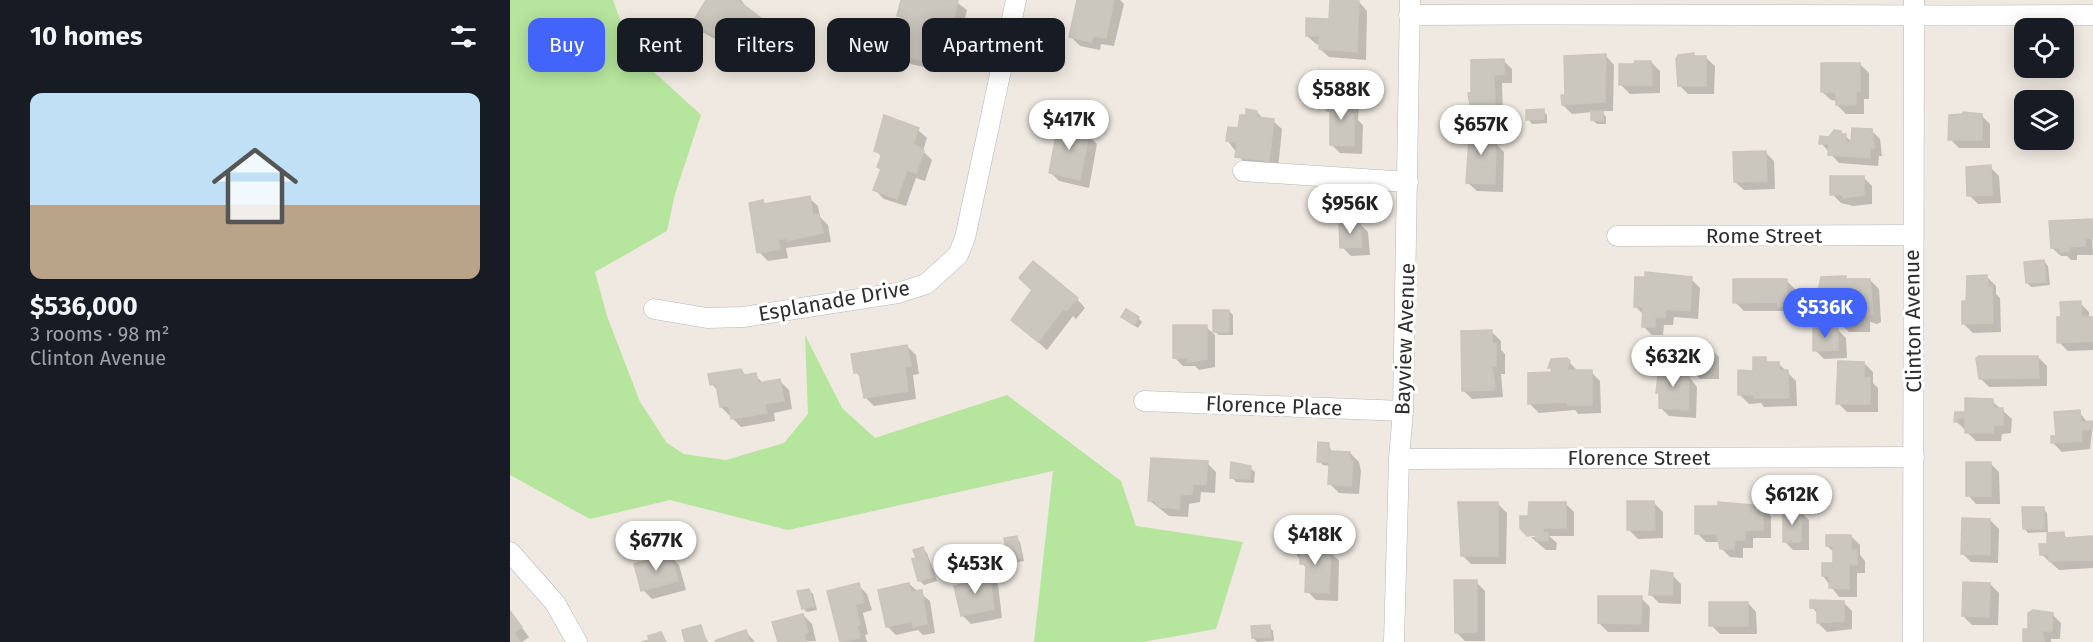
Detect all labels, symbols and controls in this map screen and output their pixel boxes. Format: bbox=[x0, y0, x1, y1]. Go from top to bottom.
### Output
chip: Buy bbox=[528, 18, 605, 72]
chip: Rent bbox=[617, 18, 703, 72]
chip: Filters bbox=[715, 18, 815, 72]
chip: New bbox=[827, 18, 910, 72]
chip: Apartment bbox=[922, 18, 1065, 72]
map controls bbox=[2014, 18, 2074, 150]
button: locate bbox=[2014, 18, 2074, 78]
icon: filters bbox=[447, 20, 480, 53]
text: 10 homes bbox=[30, 21, 143, 52]
pin: $588K bbox=[1299, 70, 1383, 121]
text: $588K bbox=[1312, 77, 1370, 101]
button: layers bbox=[2014, 90, 2074, 150]
pin: $417K bbox=[1027, 100, 1111, 151]
pin: $657K bbox=[1439, 105, 1523, 156]
text: $417K bbox=[1043, 107, 1095, 131]
text: $657K bbox=[1454, 112, 1508, 136]
icon: home bbox=[201, 132, 309, 240]
pin: $956K bbox=[1308, 184, 1392, 235]
text: $956K bbox=[1322, 191, 1378, 215]
street label: Rome Street bbox=[1706, 223, 1823, 249]
street label: Clinton Avenue bbox=[1899, 249, 1927, 393]
street label: Bayview Avenue bbox=[1389, 262, 1421, 416]
street label: Esplanade Drive bbox=[756, 275, 912, 327]
pin: $536K bbox=[1783, 288, 1867, 339]
text: $536,000 bbox=[30, 291, 138, 322]
text: $536K bbox=[1797, 295, 1853, 319]
text: 3 rooms · 98 m² bbox=[30, 322, 170, 346]
pin: $632K bbox=[1631, 337, 1715, 388]
text: $632K bbox=[1645, 344, 1701, 368]
text: Clinton Avenue bbox=[30, 346, 166, 370]
street label: Florence Place bbox=[1205, 391, 1343, 421]
street label: Florence Street bbox=[1567, 445, 1711, 471]
pin: $612K bbox=[1750, 475, 1834, 526]
text: $612K bbox=[1765, 482, 1819, 506]
pin: $418K bbox=[1273, 515, 1357, 566]
pin: $677K bbox=[614, 521, 698, 572]
text: $418K bbox=[1288, 522, 1342, 546]
text: $677K bbox=[629, 528, 683, 552]
pin: $453K bbox=[933, 544, 1017, 595]
text: $453K bbox=[947, 551, 1003, 575]

